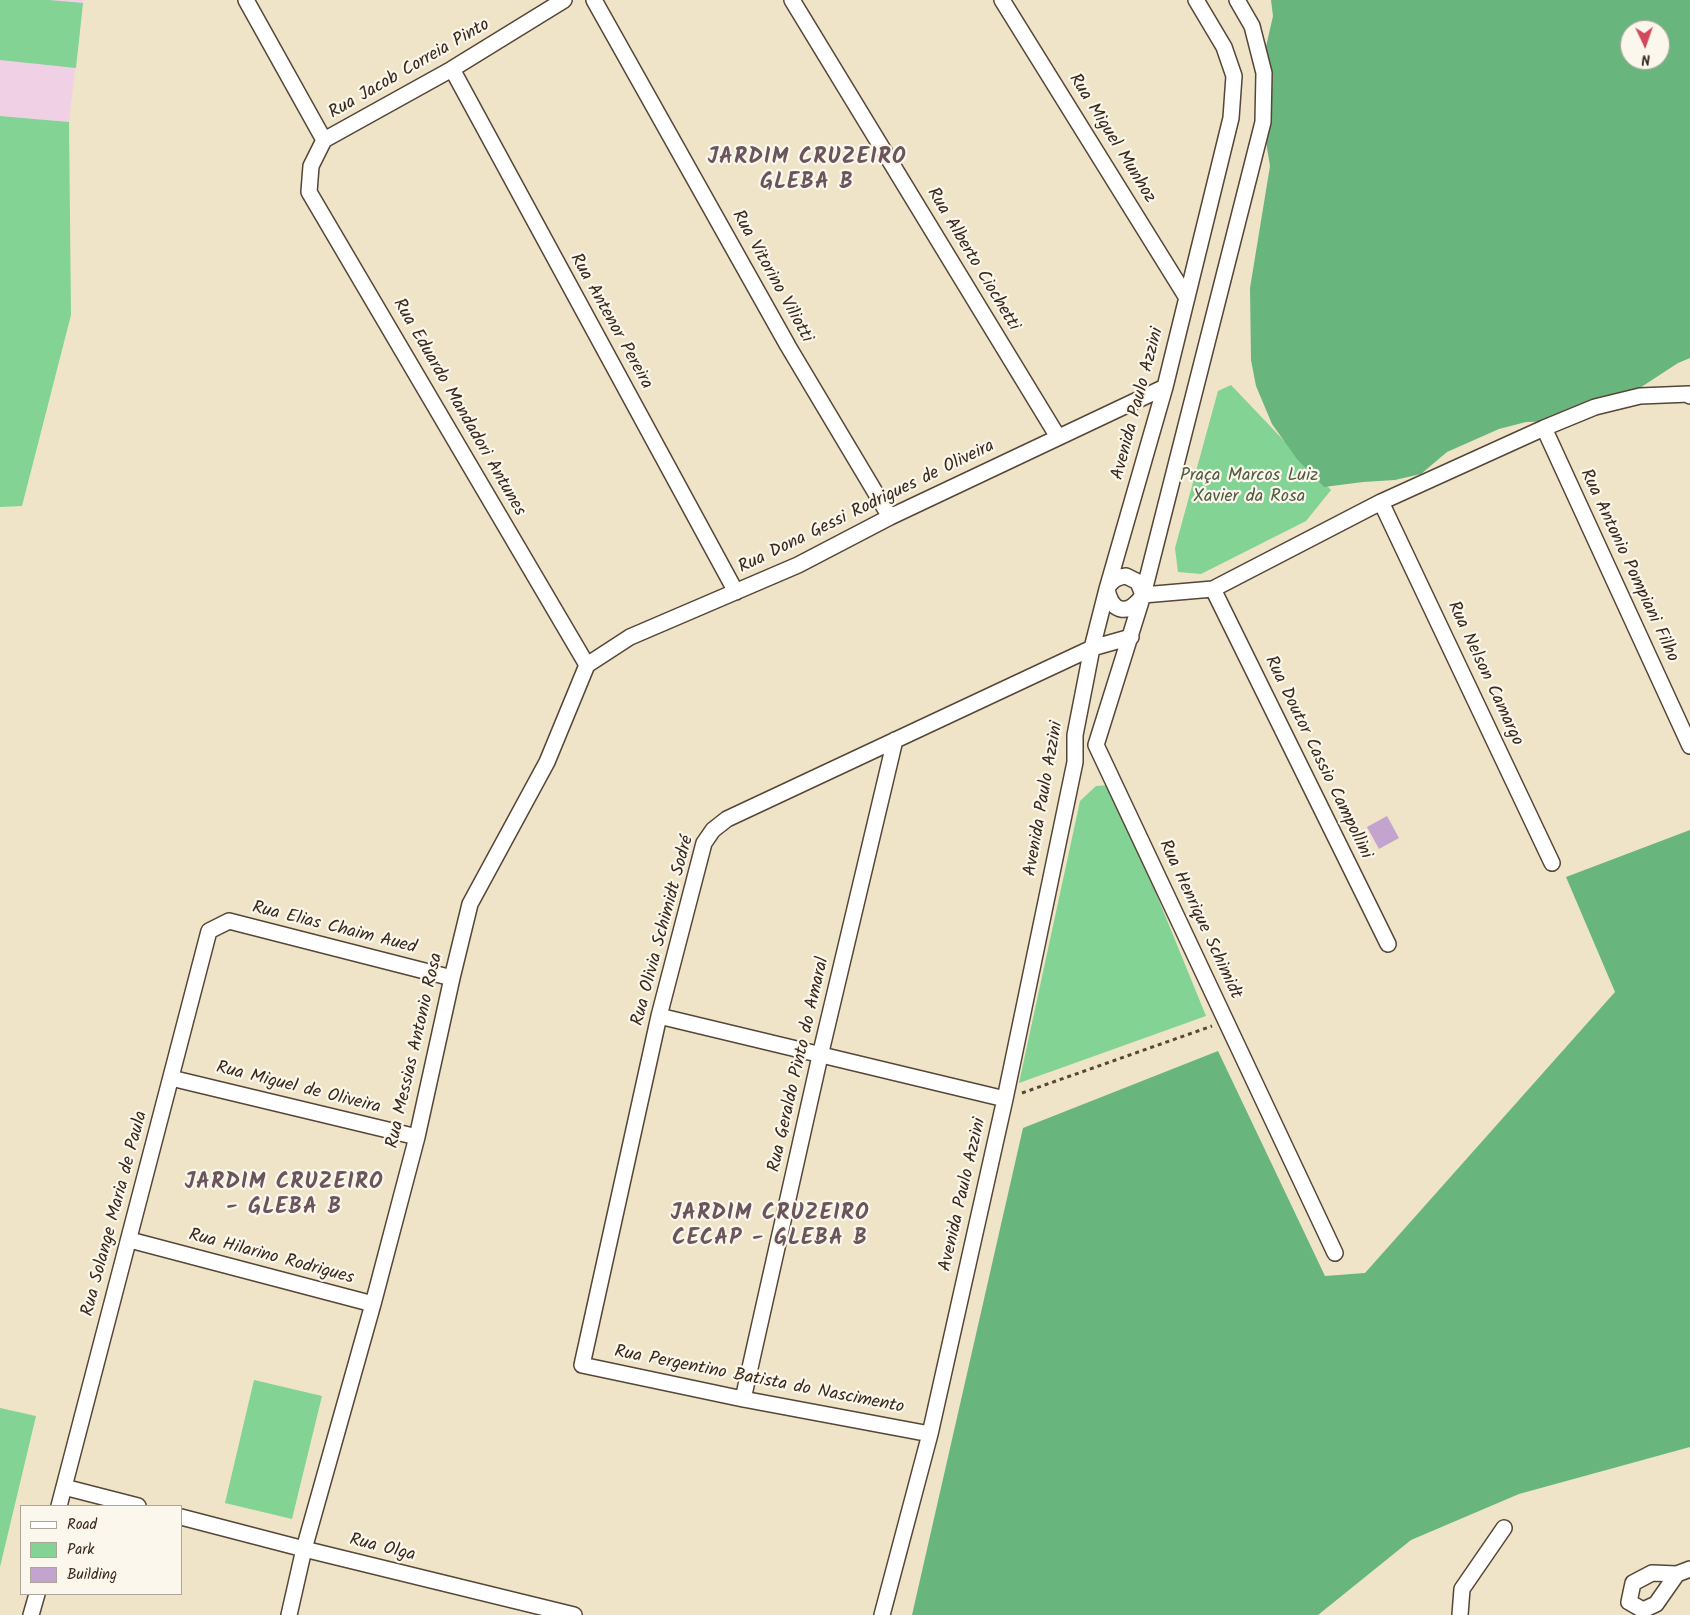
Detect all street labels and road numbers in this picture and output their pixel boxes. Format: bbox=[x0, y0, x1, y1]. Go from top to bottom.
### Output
street label: Rua Jacob Correia Pinto bbox=[326, 15, 494, 125]
street label: Rua Miguel Munhoz bbox=[1063, 70, 1159, 208]
street label: Rua Alberto Ciochetti bbox=[921, 184, 1023, 336]
street label: Rua Vitorino Viliotti bbox=[726, 207, 816, 347]
street label: Rua Antenor Pereira bbox=[564, 250, 656, 394]
street label: Rua Eduardo Mandadori Antunes bbox=[387, 295, 529, 521]
street label: Avenida Paulo Azzini bbox=[1108, 325, 1170, 483]
street label: Rua Dona Gessi Rodrigues de Oliveira bbox=[735, 436, 999, 580]
street label: Rua Antonio Pompiani Filho bbox=[1574, 466, 1682, 666]
street label: Rua Nelson Camargo bbox=[1441, 598, 1527, 750]
street label: Rua Doutor Cassio Campollini bbox=[1258, 653, 1376, 863]
street label: Avenida Paulo Azzini bbox=[1021, 720, 1069, 878]
street label: Rua Olivia Schimidt Sodré bbox=[628, 834, 700, 1028]
street label: Rua Henrique Schimidt bbox=[1153, 837, 1245, 1003]
street label: Rua Elias Chaim Aued bbox=[250, 898, 418, 960]
street label: Rua Messias Antonio Rosa bbox=[383, 951, 449, 1151]
street label: Rua Geraldo Pinto do Amaral bbox=[765, 955, 835, 1175]
street label: Rua Miguel de Oliveira bbox=[214, 1058, 382, 1120]
street label: Rua Solange Maria de Paula bbox=[78, 1109, 154, 1319]
street label: Avenida Paulo Azzini bbox=[936, 1116, 992, 1274]
street label: Rua Hilarino Rodrigues bbox=[186, 1226, 356, 1290]
street label: Rua Pergentino Batista do Nascimento bbox=[612, 1342, 906, 1420]
street label: Rua Olga bbox=[347, 1530, 417, 1568]

